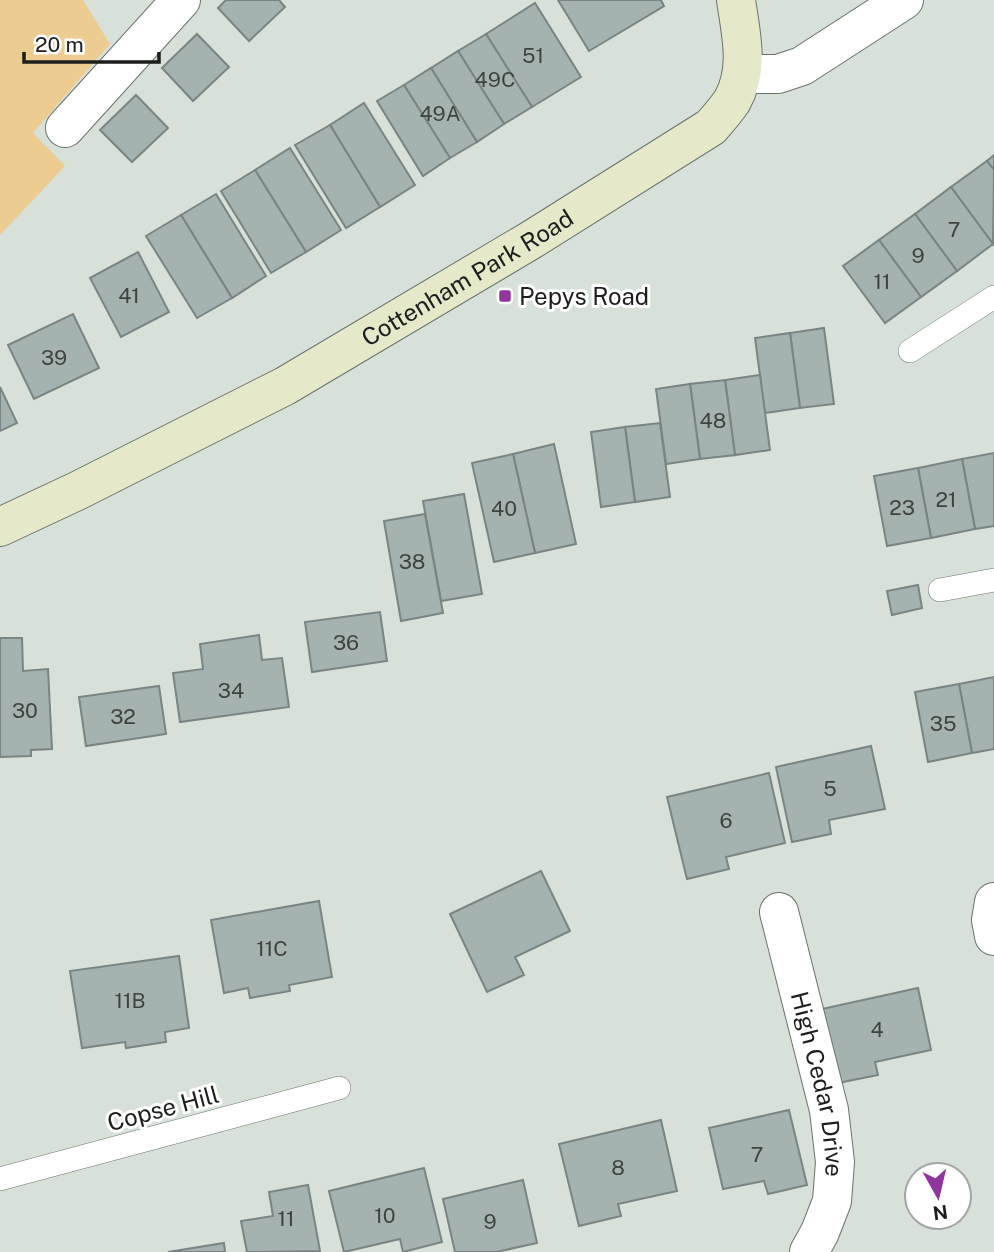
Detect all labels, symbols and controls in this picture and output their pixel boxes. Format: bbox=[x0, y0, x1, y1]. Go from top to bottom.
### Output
scale bar bbox=[24, 21, 159, 65]
text: 20 m bbox=[35, 32, 84, 57]
house number: 51 bbox=[522, 43, 544, 68]
house number: 49C bbox=[475, 67, 515, 92]
house number: 49A bbox=[419, 101, 461, 126]
street label: Cottenham Park Road bbox=[356, 203, 578, 352]
house number: 7 bbox=[948, 217, 960, 242]
house number: 9 bbox=[911, 243, 925, 268]
house number: 11 bbox=[873, 269, 891, 294]
place label: Pepys Road bbox=[519, 282, 649, 310]
house number: 41 bbox=[118, 283, 140, 308]
marker: Pepys Road bbox=[497, 288, 513, 304]
house number: 39 bbox=[41, 345, 67, 370]
house number: 48 bbox=[700, 408, 726, 433]
house number: 21 bbox=[935, 487, 957, 512]
house number: 23 bbox=[889, 495, 915, 520]
house number: 40 bbox=[491, 496, 517, 521]
house number: 38 bbox=[399, 549, 425, 574]
house number: 36 bbox=[333, 630, 359, 655]
house number: 34 bbox=[218, 678, 244, 703]
house number: 30 bbox=[12, 698, 38, 723]
house number: 32 bbox=[110, 704, 136, 729]
house number: 35 bbox=[930, 711, 956, 736]
house number: 5 bbox=[823, 776, 837, 801]
house number: 6 bbox=[719, 808, 733, 833]
house number: 11C bbox=[256, 936, 288, 961]
house number: 11B bbox=[114, 988, 146, 1013]
street label: High Cedar Drive bbox=[786, 988, 849, 1178]
house number: 4 bbox=[870, 1017, 884, 1042]
street label: Copse Hill bbox=[104, 1080, 222, 1136]
house number: 7 bbox=[751, 1142, 763, 1167]
house number: 8 bbox=[611, 1155, 625, 1180]
north arrow bbox=[903, 1161, 973, 1231]
text: N bbox=[931, 1201, 949, 1225]
house number: 10 bbox=[374, 1203, 396, 1228]
house number: 11 bbox=[277, 1206, 295, 1231]
house number: 9 bbox=[483, 1209, 497, 1234]

